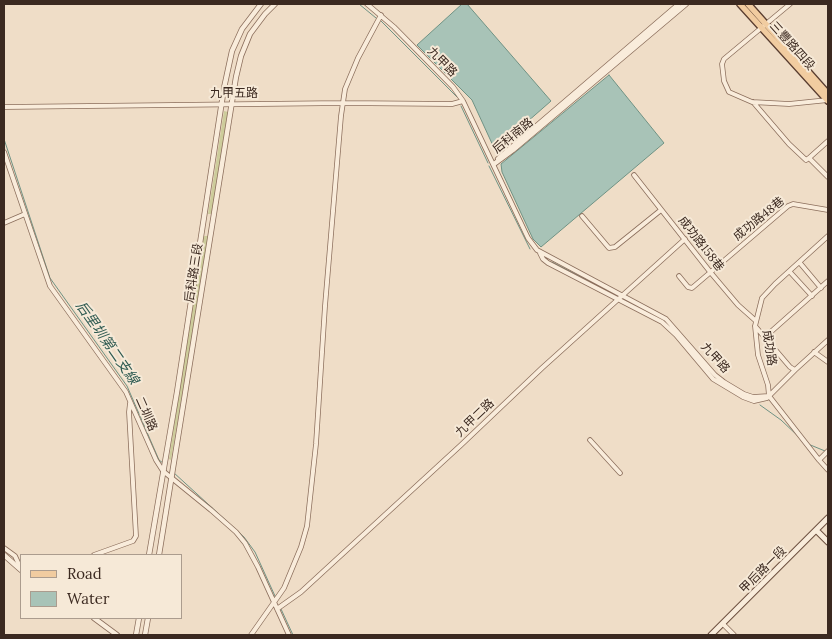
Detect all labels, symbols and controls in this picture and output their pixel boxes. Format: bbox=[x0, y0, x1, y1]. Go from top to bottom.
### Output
street label: 三豐路四段 bbox=[767, 19, 817, 73]
street label: 九甲路 bbox=[424, 44, 460, 80]
street label: 九甲五路 bbox=[210, 87, 258, 101]
street label: 后科南路 bbox=[490, 115, 536, 157]
street label: 成功路48巷 bbox=[731, 194, 787, 244]
street label: 成功路158巷 bbox=[675, 214, 727, 274]
street label: 后科路三段 bbox=[182, 242, 206, 304]
water label: 后里圳第二支線 bbox=[72, 298, 142, 388]
street label: 成功路 bbox=[759, 329, 779, 367]
street label: 九甲路 bbox=[698, 340, 732, 376]
street label: 二圳路 bbox=[132, 395, 160, 433]
street label: 九甲二路 bbox=[453, 396, 497, 440]
street label: 甲后路一段 bbox=[737, 544, 789, 596]
legend bbox=[20, 554, 182, 619]
text: Road bbox=[67, 564, 102, 583]
text: Water bbox=[67, 589, 109, 608]

